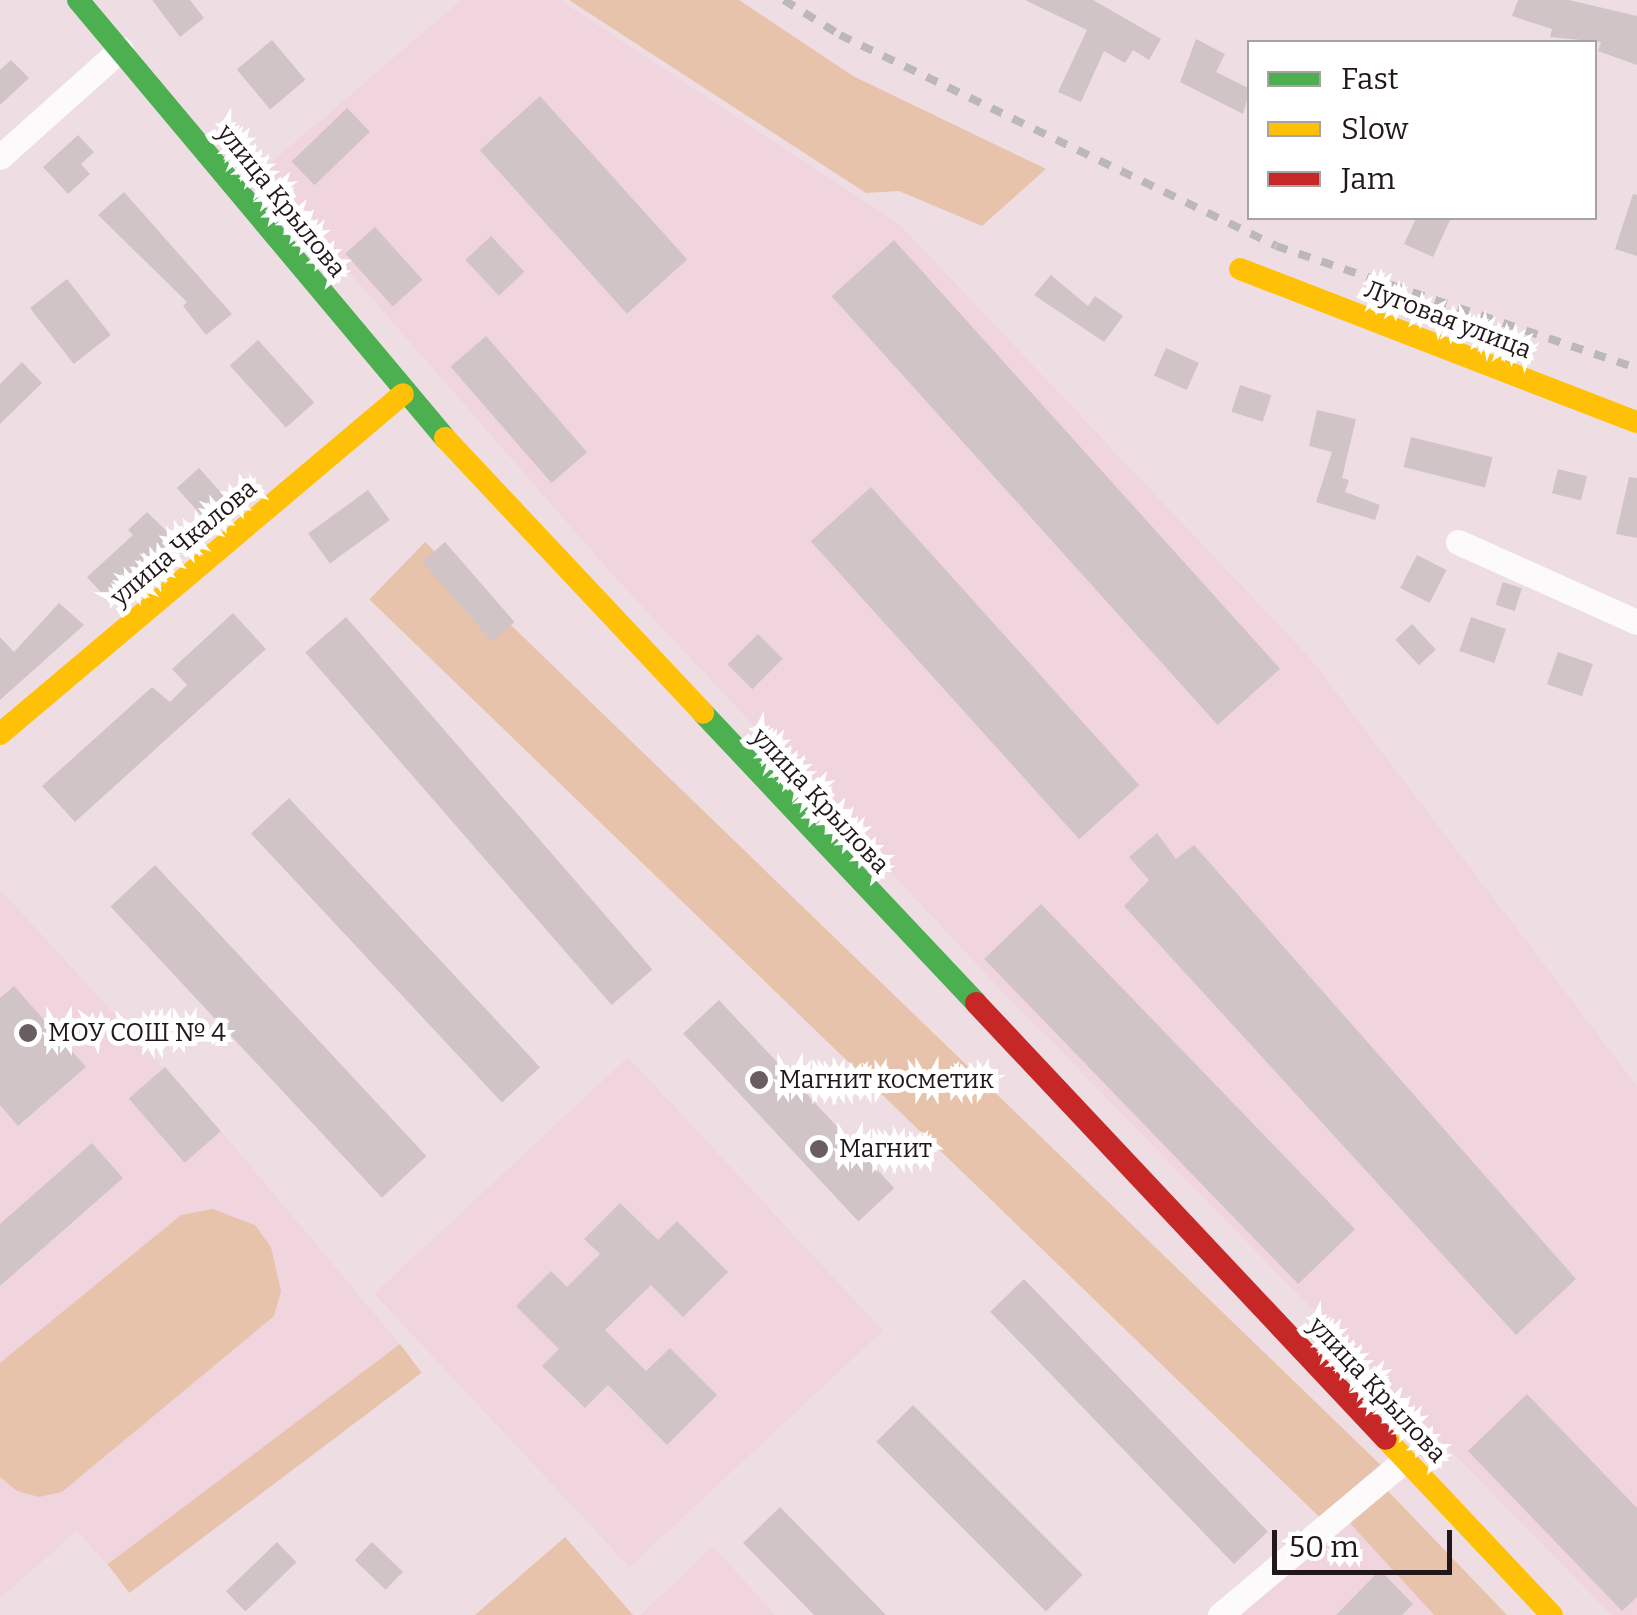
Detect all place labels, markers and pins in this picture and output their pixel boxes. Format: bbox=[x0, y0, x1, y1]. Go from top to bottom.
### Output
place label: МОУ СОШ № 4 bbox=[48, 1018, 226, 1048]
marker: МОУ СОШ № 4 bbox=[17, 1022, 39, 1044]
place label: Магнит косметик bbox=[779, 1065, 994, 1095]
marker: Магнит косметик bbox=[748, 1069, 770, 1091]
place label: Магнит bbox=[839, 1134, 932, 1164]
marker: Магнит bbox=[808, 1138, 830, 1160]

